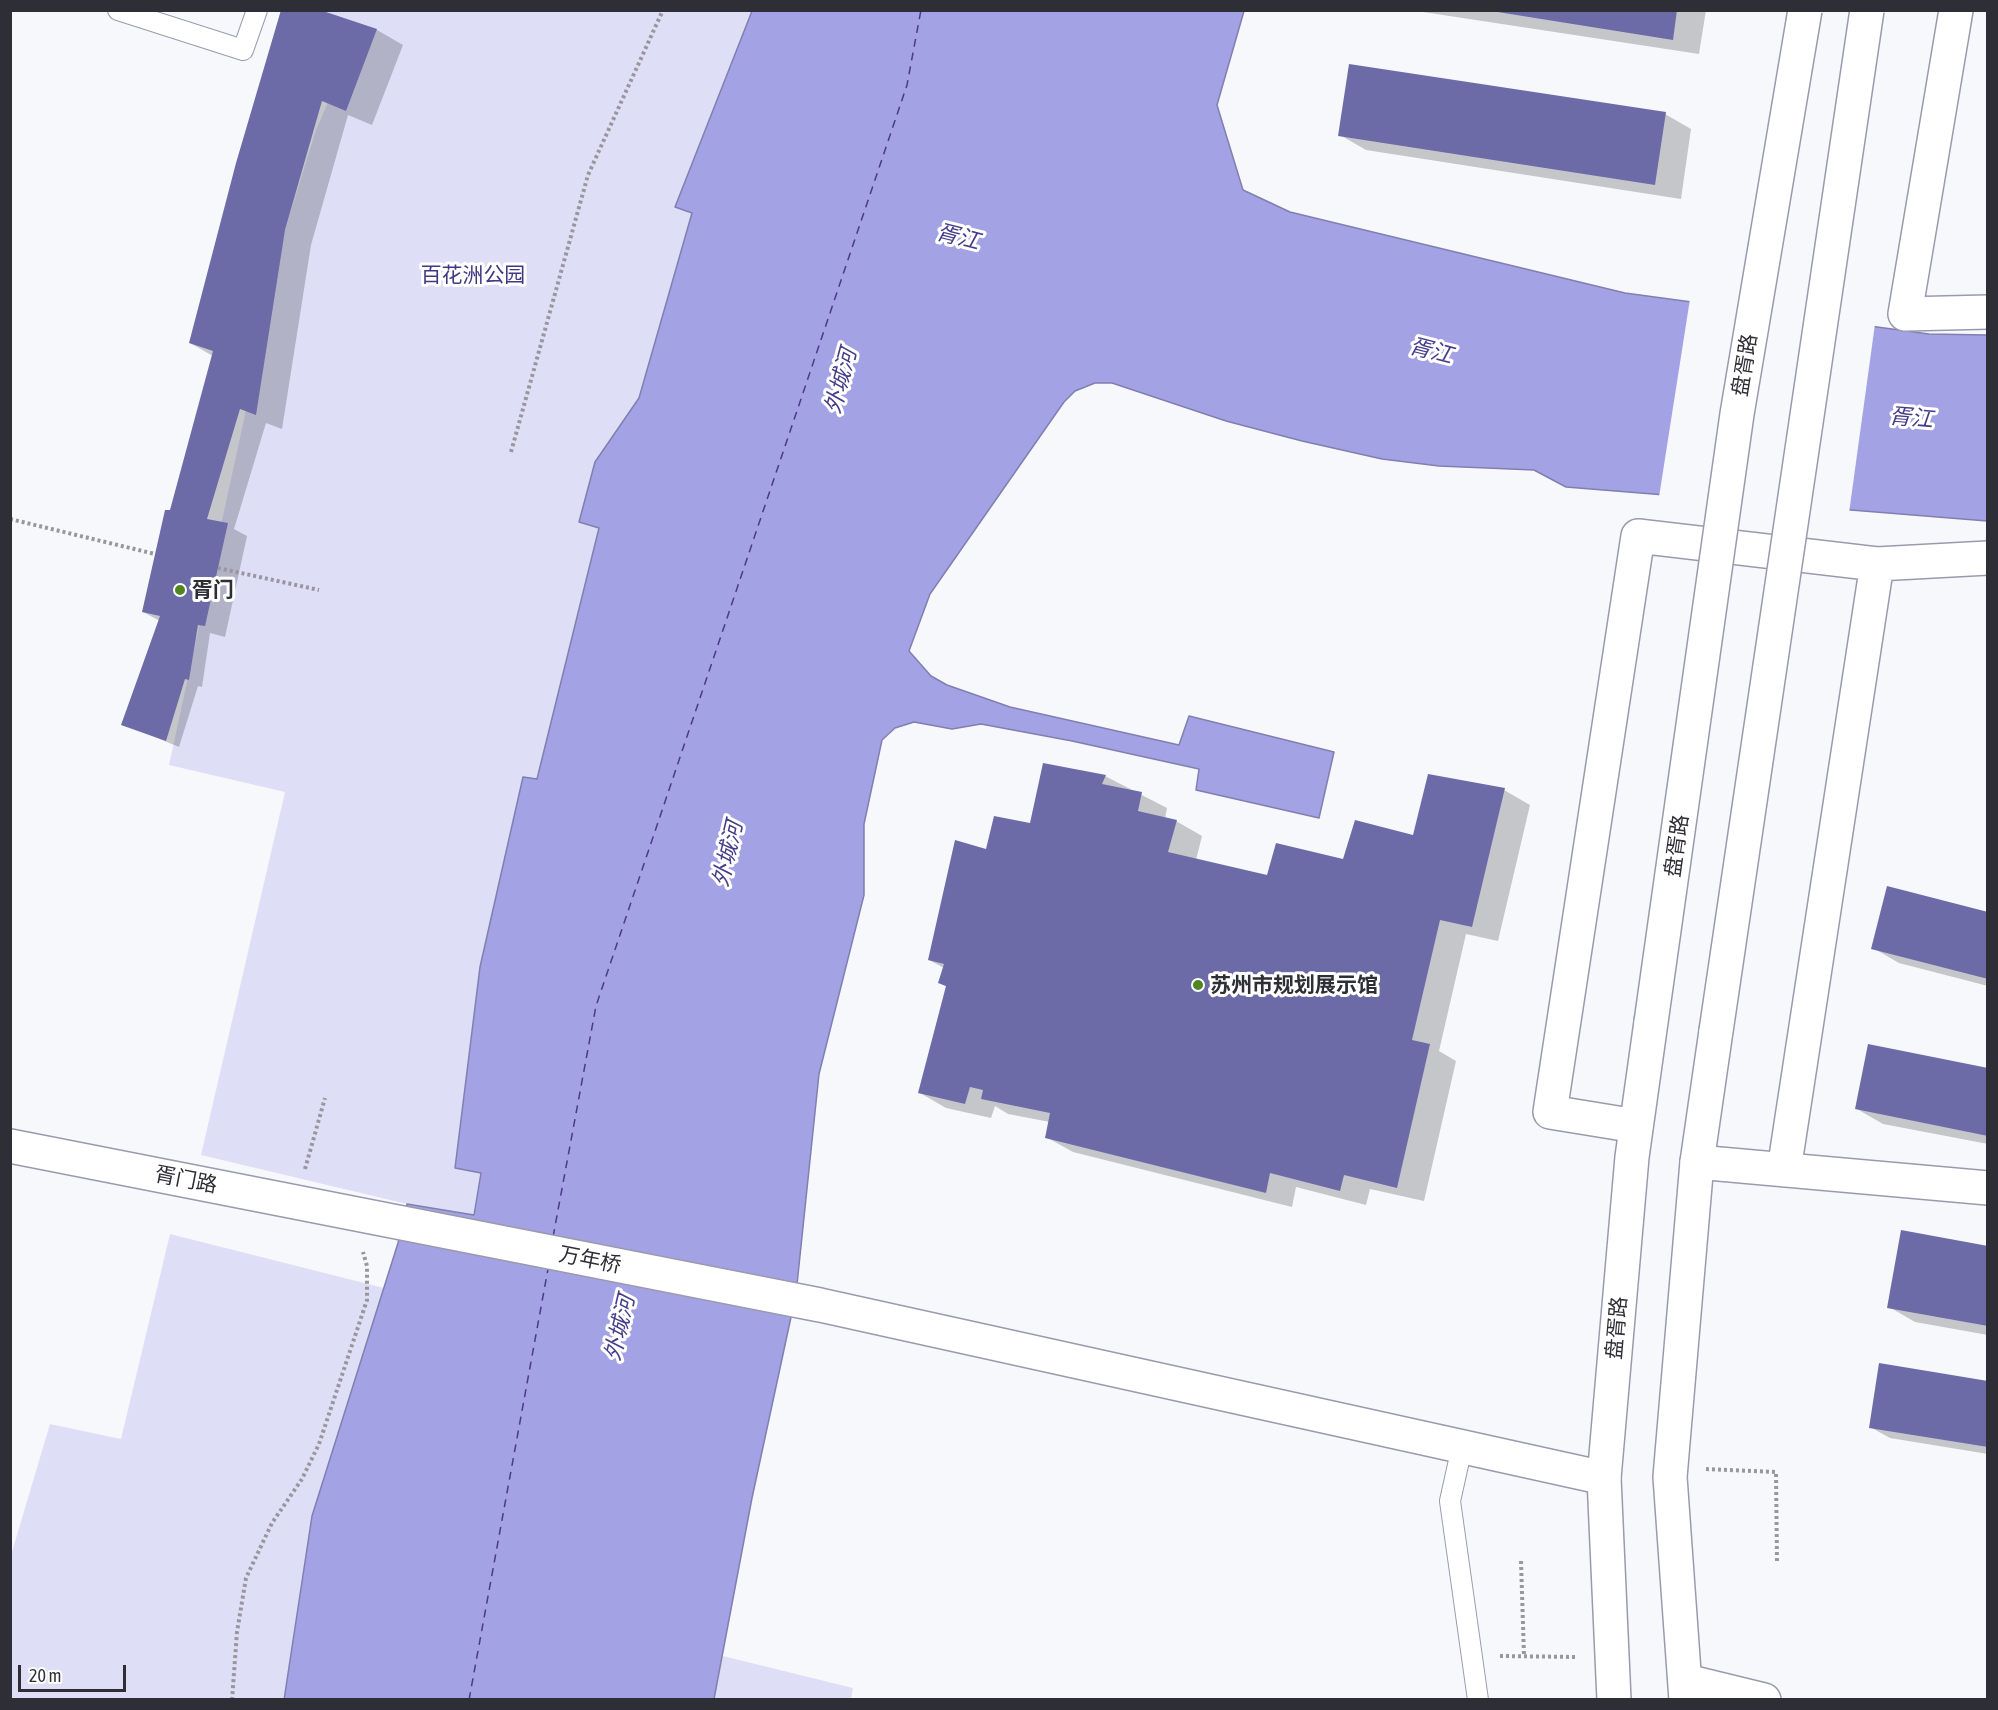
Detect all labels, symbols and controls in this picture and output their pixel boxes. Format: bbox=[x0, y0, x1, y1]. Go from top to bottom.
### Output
water label: 胥江 bbox=[933, 219, 983, 255]
park label: 百花洲公园 bbox=[421, 262, 525, 288]
street label: 盘胥路 bbox=[1728, 332, 1762, 398]
water label: 胥江 bbox=[1406, 333, 1456, 369]
water label: 外城河 bbox=[820, 346, 862, 416]
water label: 胥江 bbox=[1888, 403, 1934, 433]
place label: 胥门 bbox=[192, 577, 234, 603]
marker: 胥门 bbox=[173, 583, 187, 597]
street label: 盘胥路 bbox=[1660, 813, 1694, 879]
water label: 外城河 bbox=[708, 819, 748, 889]
place label: 苏州市规划展示馆 bbox=[1210, 972, 1378, 998]
marker: 苏州市规划展示馆 bbox=[1191, 978, 1205, 992]
street label: 胥门路 bbox=[153, 1162, 219, 1198]
street label: 万年桥 bbox=[557, 1242, 623, 1278]
water label: 外城河 bbox=[600, 1293, 640, 1363]
street label: 盘胥路 bbox=[1602, 1296, 1632, 1360]
scale bar bbox=[21, 1653, 129, 1691]
text: 20 m bbox=[29, 1665, 61, 1686]

